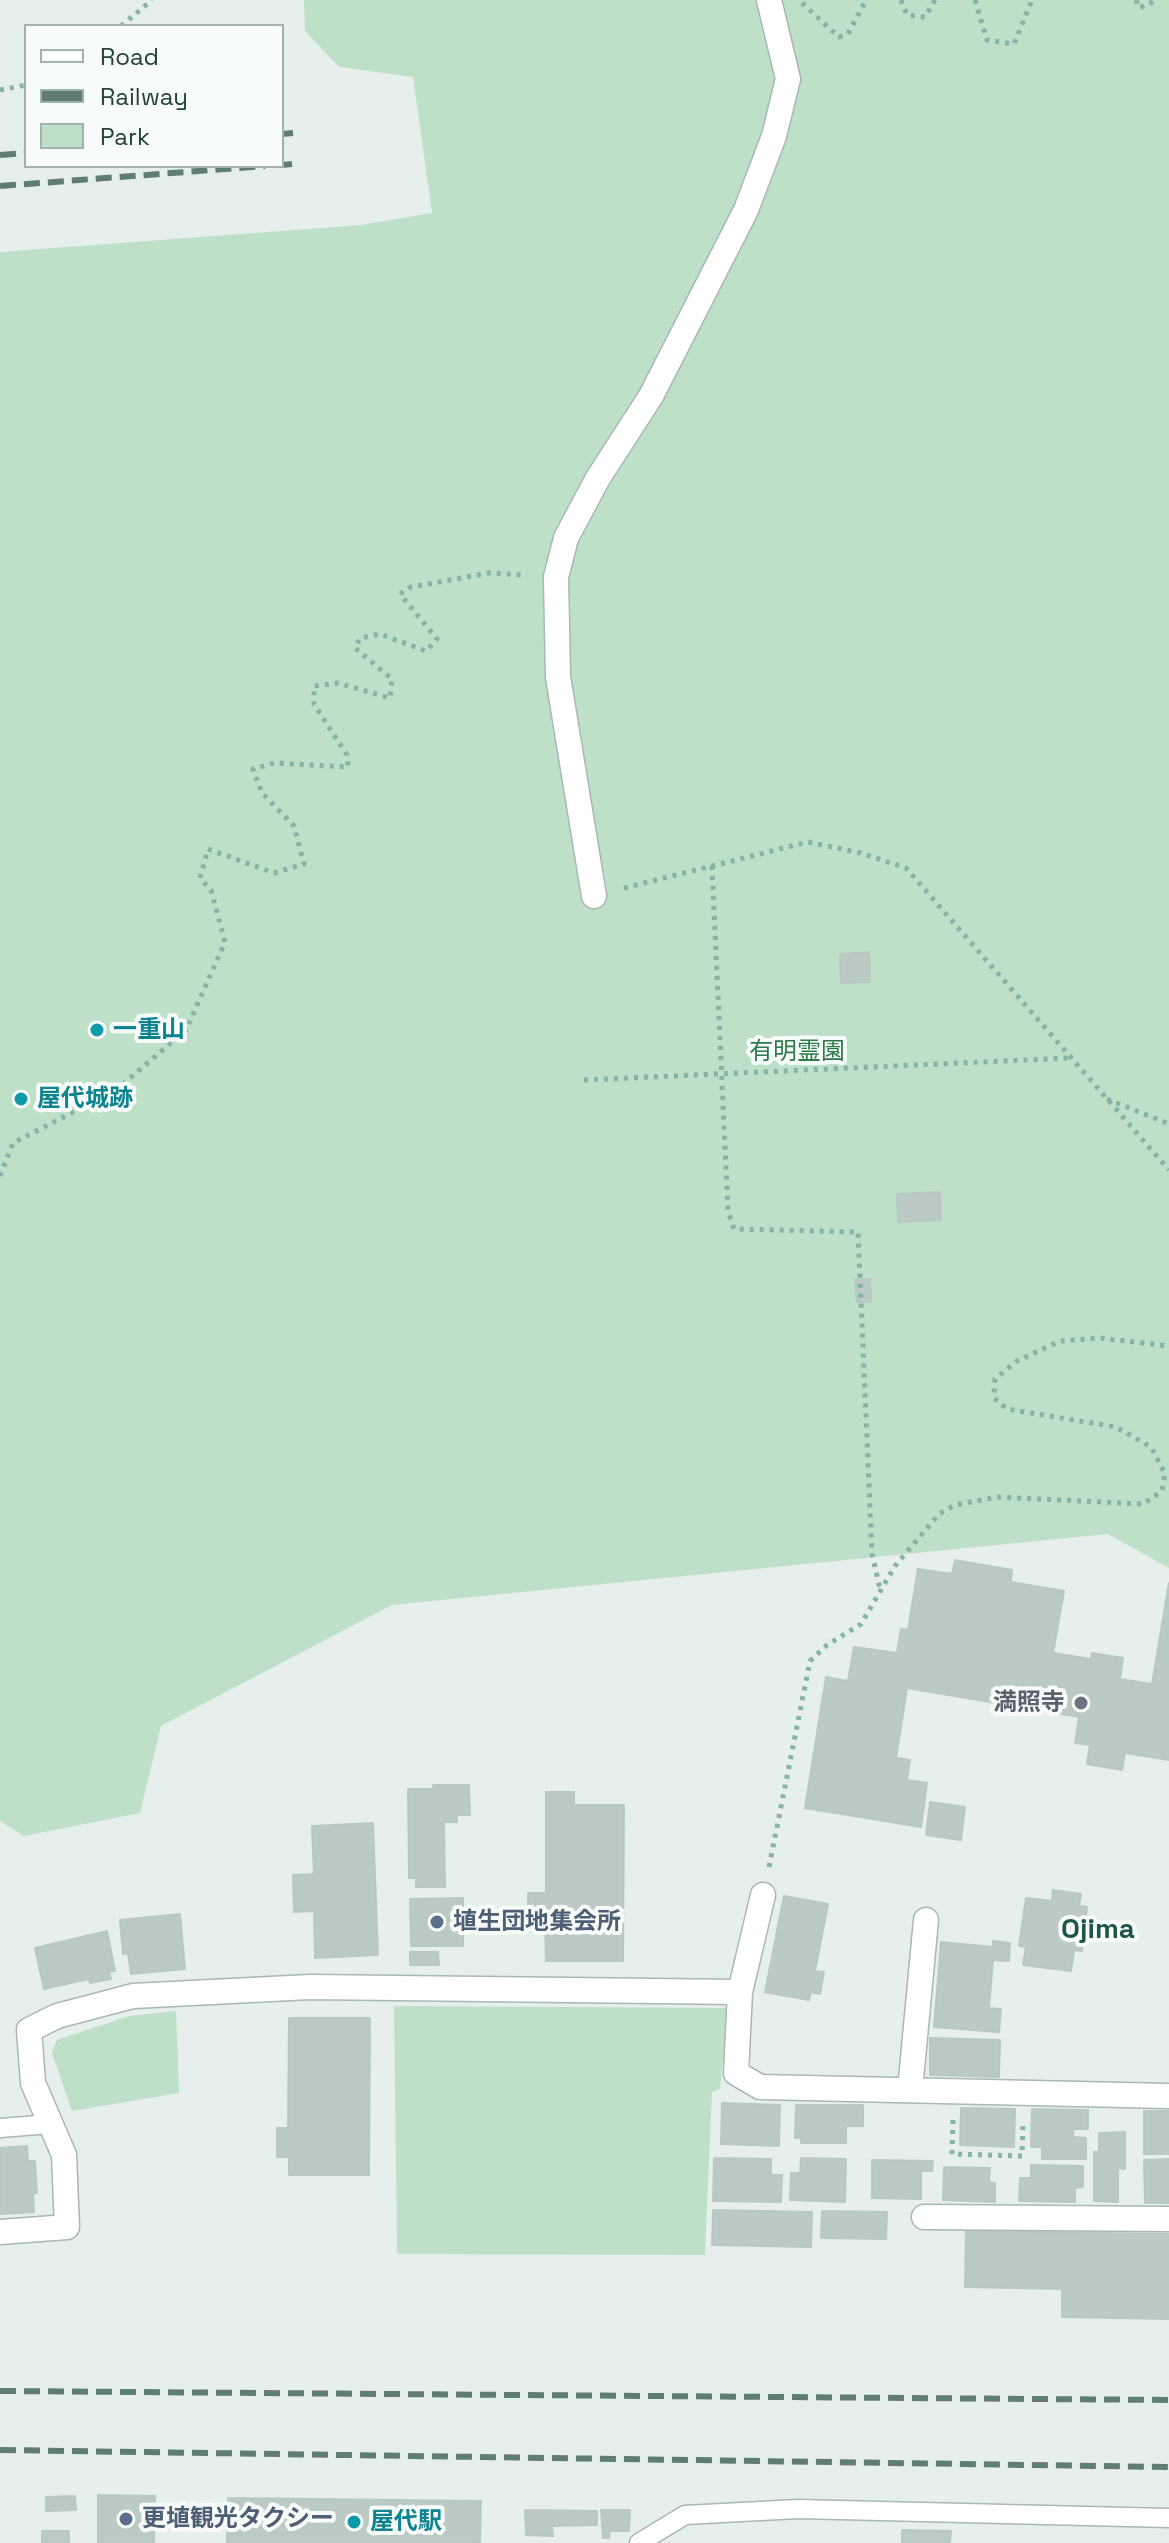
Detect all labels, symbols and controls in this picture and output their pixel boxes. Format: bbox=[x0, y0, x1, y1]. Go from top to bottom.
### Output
legend bbox=[24, 24, 284, 168]
text: Road bbox=[100, 41, 159, 72]
text: Railway bbox=[100, 81, 188, 112]
text: Park bbox=[100, 121, 150, 152]
place label: 一重山 bbox=[113, 1016, 185, 1044]
marker: 一重山 bbox=[88, 1021, 106, 1039]
park label: 有明霊園 bbox=[749, 1038, 845, 1066]
place label: 屋代城跡 bbox=[37, 1085, 133, 1113]
marker: 屋代城跡 bbox=[12, 1090, 30, 1108]
place label: 満照寺 bbox=[993, 1689, 1065, 1717]
marker: 満照寺 bbox=[1072, 1694, 1090, 1712]
place label: 埴生団地集会所 bbox=[453, 1908, 621, 1936]
marker: 埴生団地集会所 bbox=[428, 1913, 446, 1931]
district label: Ojima bbox=[1061, 1913, 1135, 1947]
place label: 更埴観光タクシー bbox=[142, 2505, 334, 2533]
place label: 屋代駅 bbox=[370, 2508, 442, 2536]
marker: 更埴観光タクシー bbox=[117, 2510, 135, 2528]
marker: 屋代駅 bbox=[345, 2513, 363, 2531]

